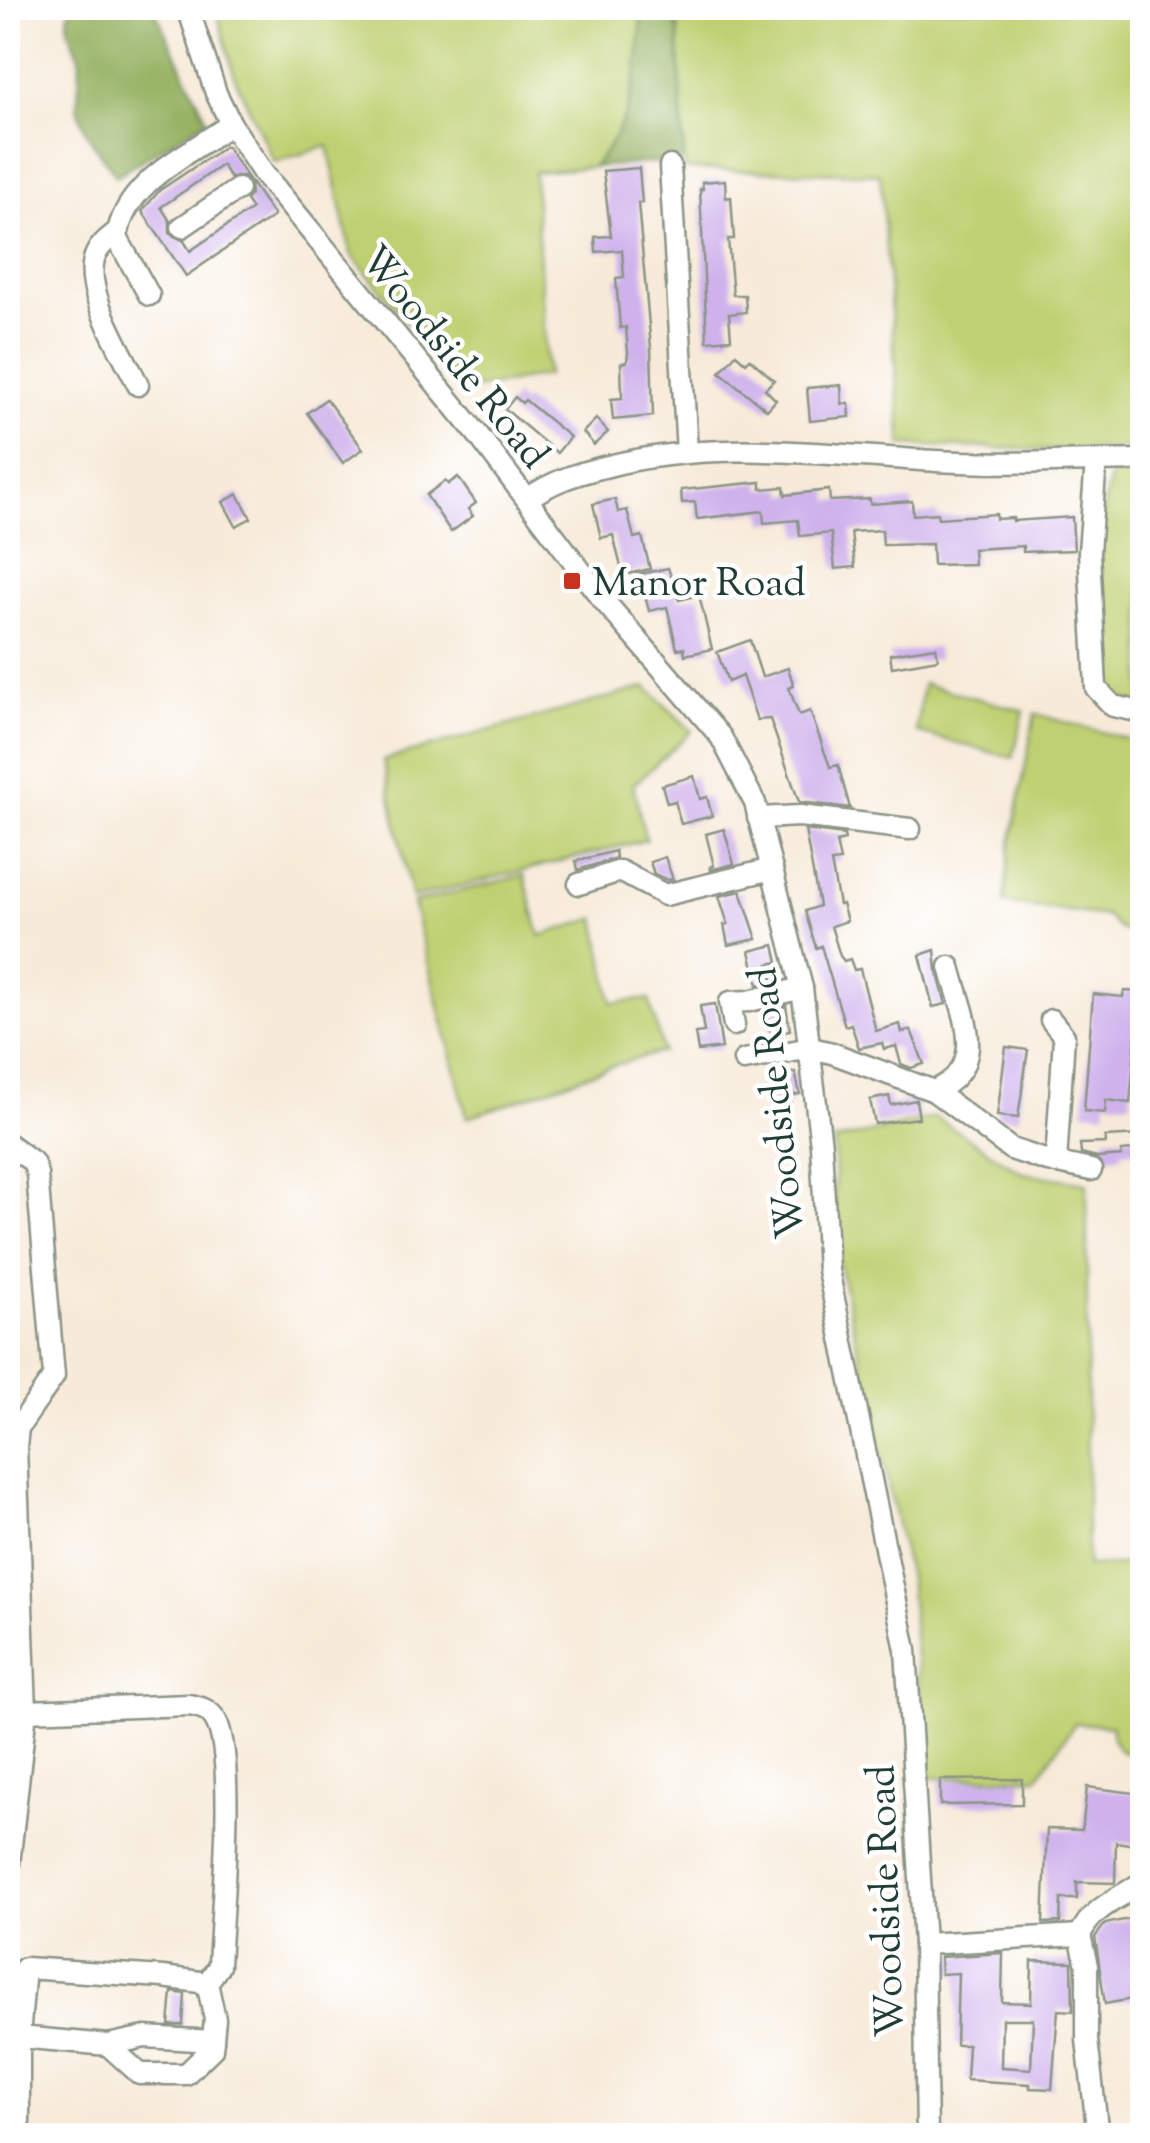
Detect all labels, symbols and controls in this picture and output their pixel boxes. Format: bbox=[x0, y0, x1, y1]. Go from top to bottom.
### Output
street label: Woodside Road bbox=[344, 235, 561, 483]
place label: Manor Road bbox=[592, 557, 806, 614]
marker: Manor Road bbox=[561, 570, 583, 592]
street label: Woodside Road bbox=[737, 964, 822, 1241]
street label: Woodside Road bbox=[855, 1763, 922, 2038]

